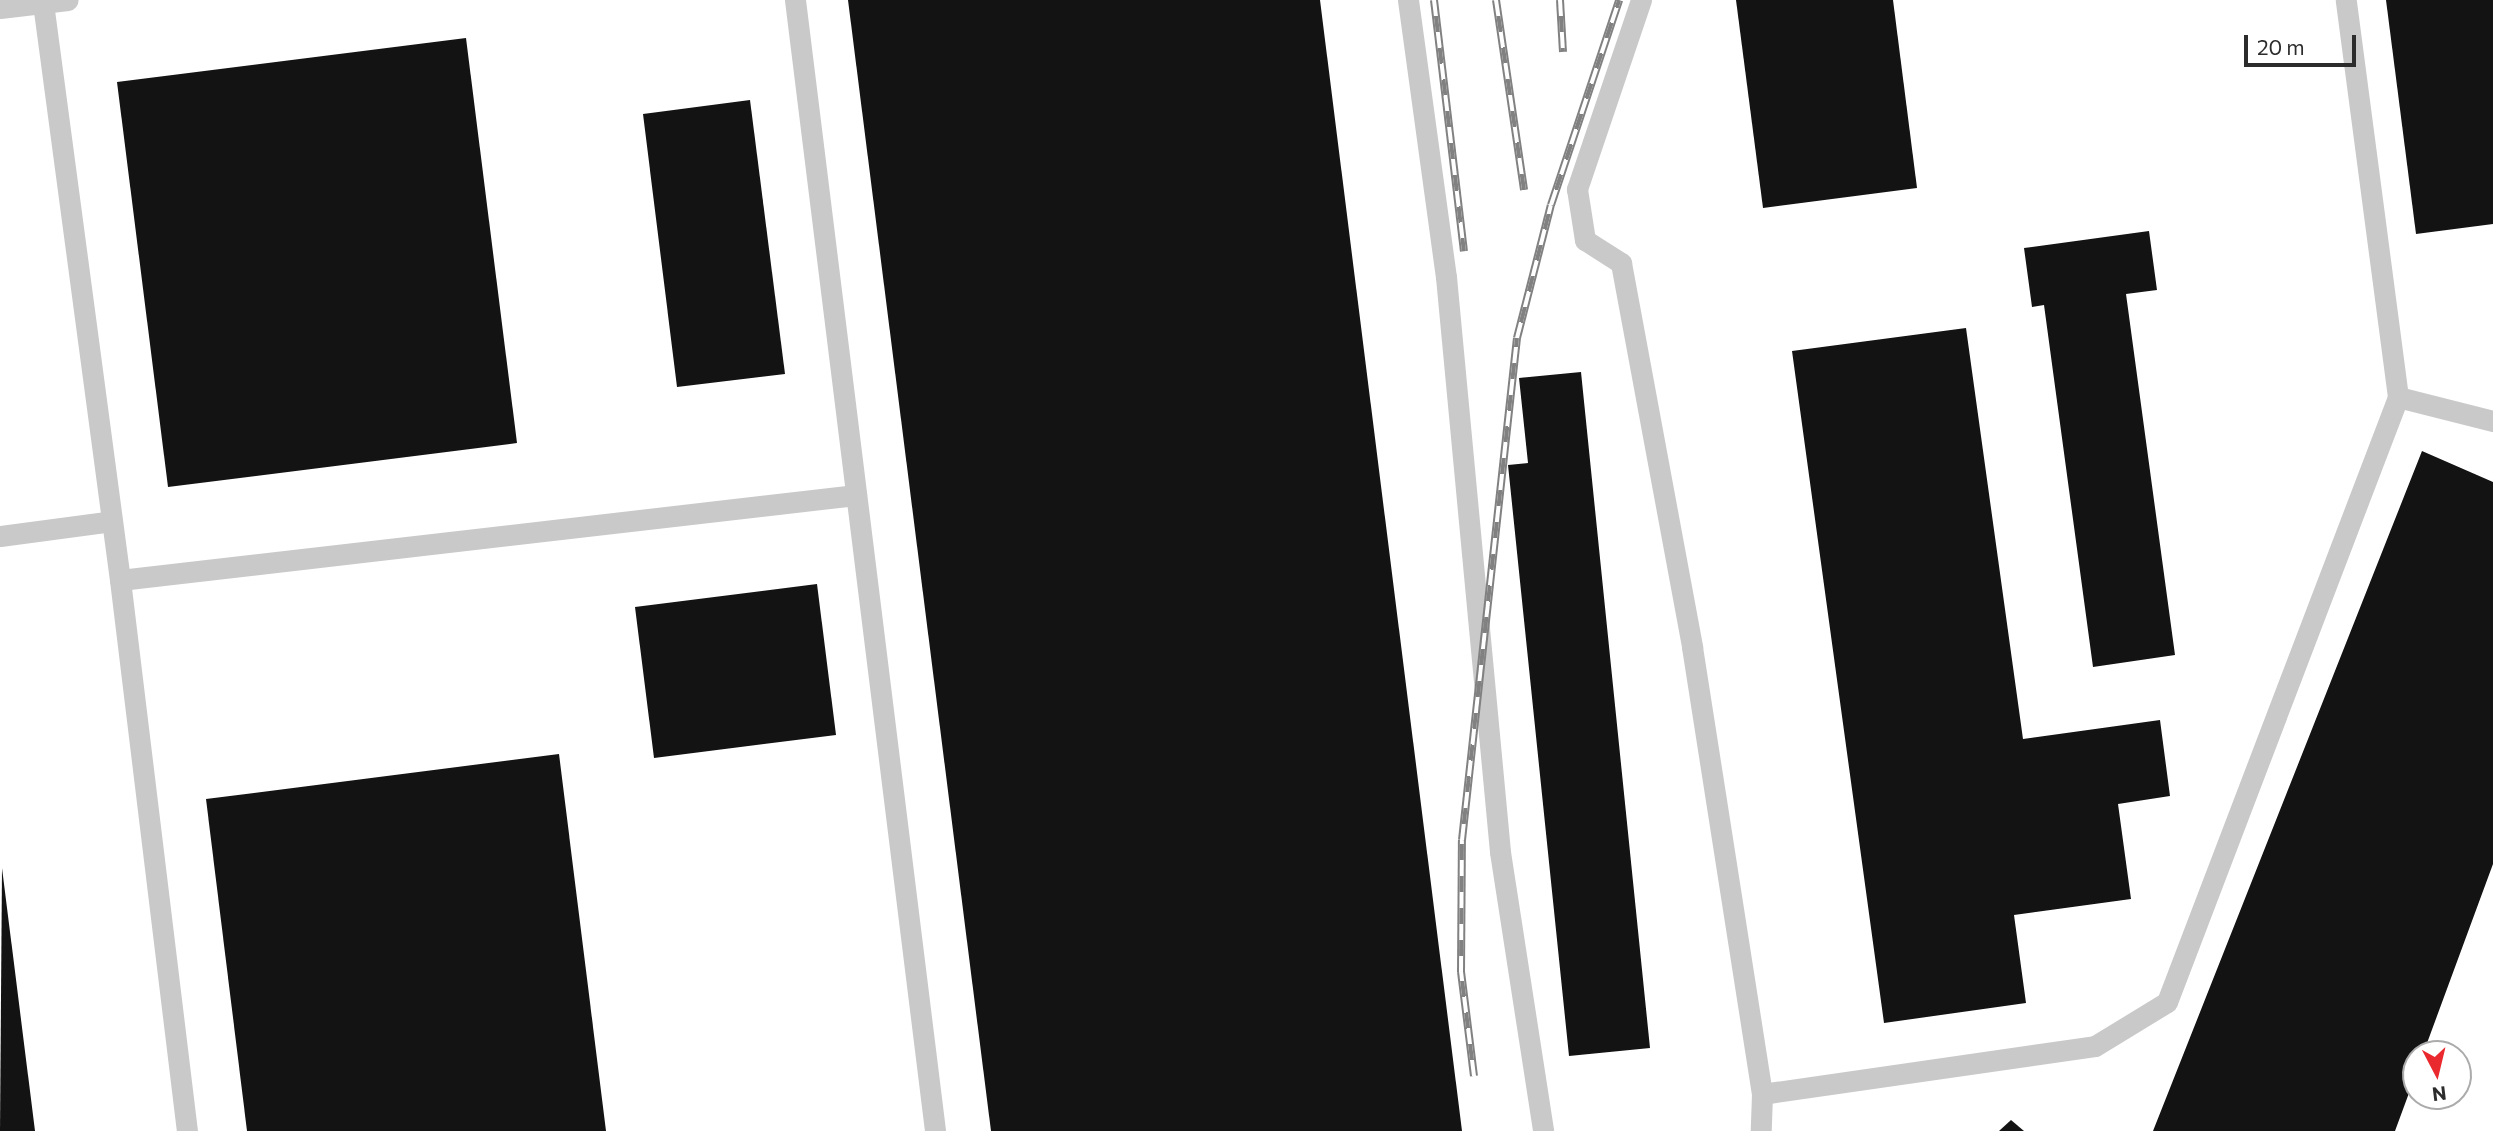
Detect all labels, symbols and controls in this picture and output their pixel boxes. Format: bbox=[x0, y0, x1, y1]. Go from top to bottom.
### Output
scale bar bbox=[2248, 21, 2360, 65]
text: 20 m bbox=[2257, 34, 2305, 59]
north arrow bbox=[2402, 1040, 2472, 1110]
text: N bbox=[2431, 1082, 2448, 1107]

